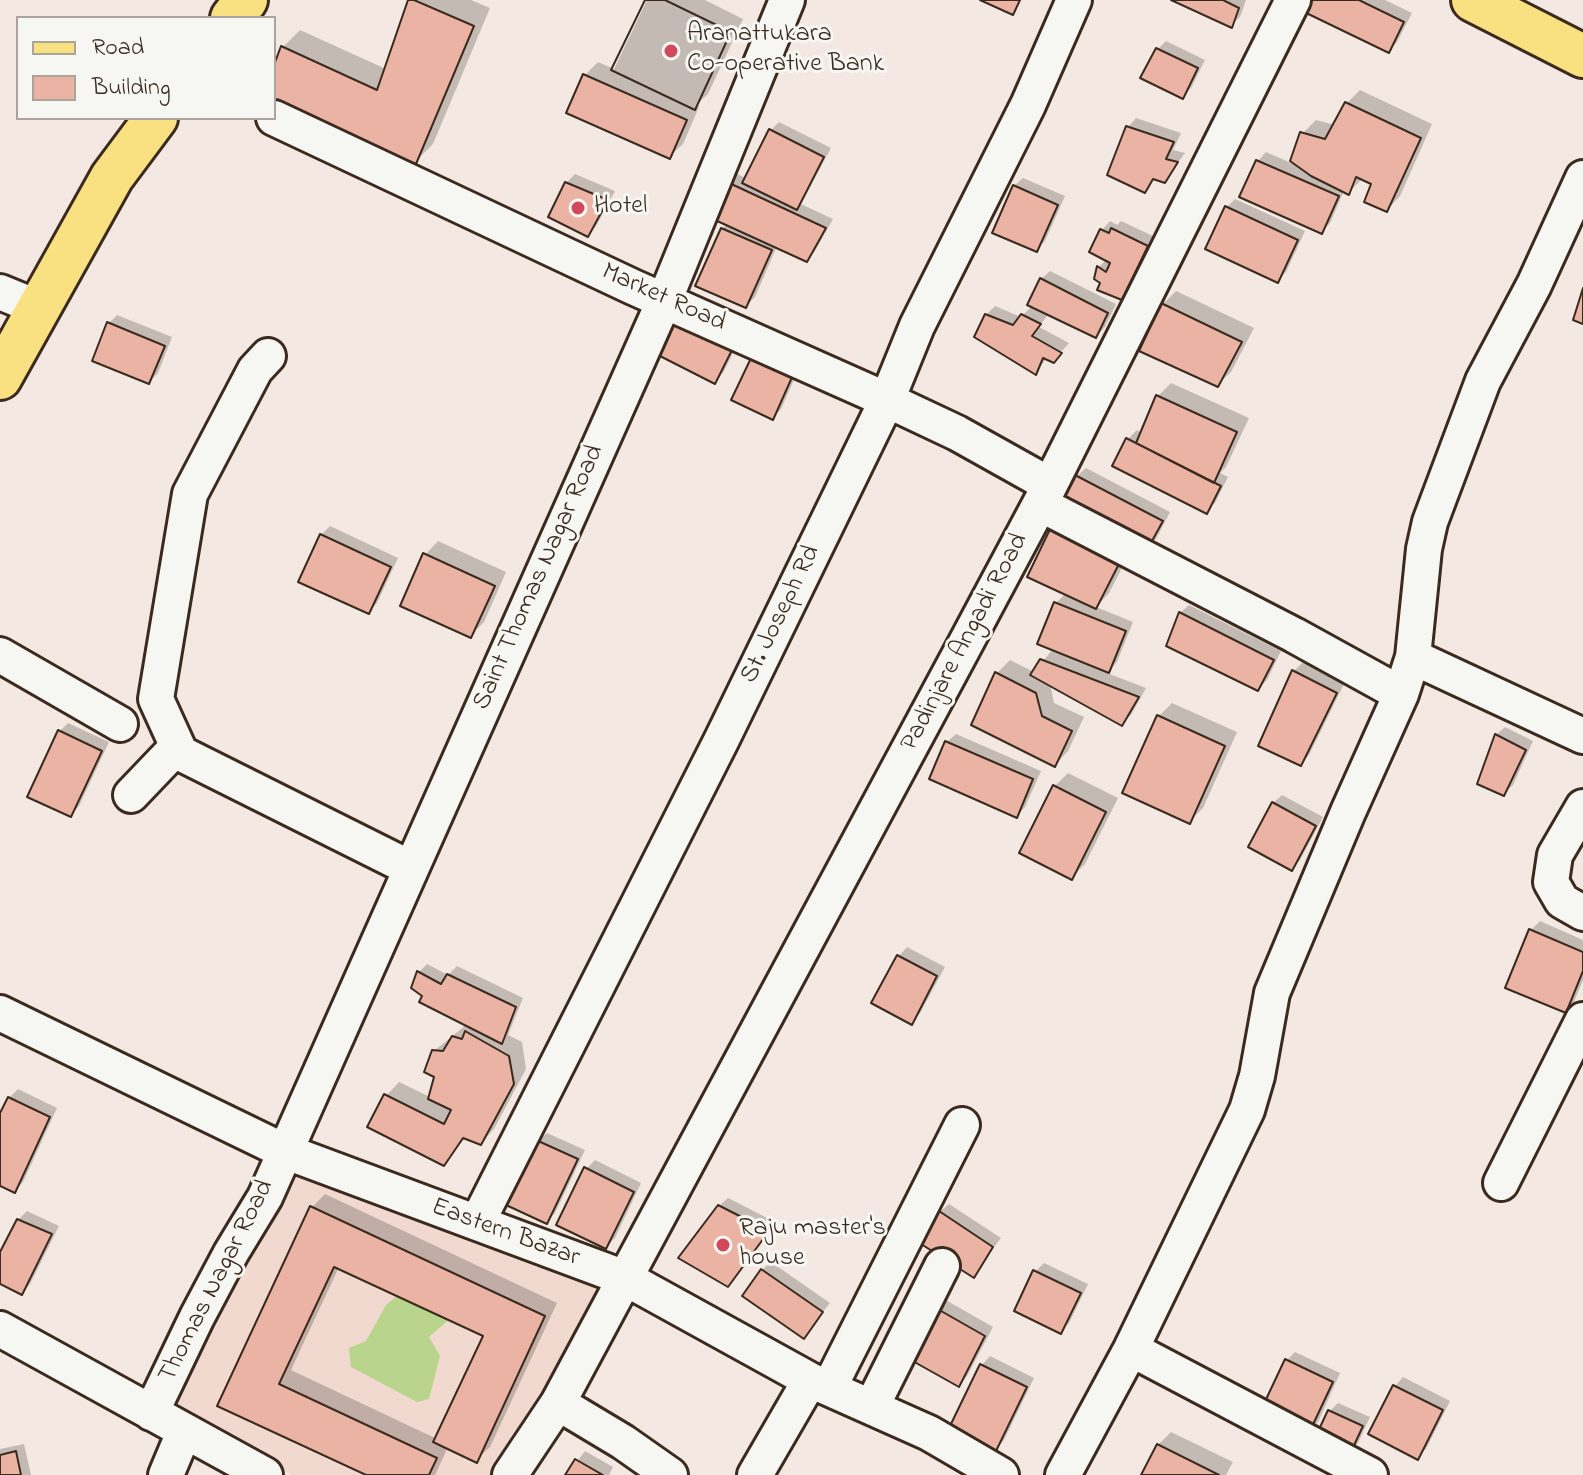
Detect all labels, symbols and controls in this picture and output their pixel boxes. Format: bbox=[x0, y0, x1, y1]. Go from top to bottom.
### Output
legend bbox=[16, 16, 276, 120]
place label: Aranattukara Co-operative Bank bbox=[687, 20, 884, 82]
text: Road bbox=[92, 31, 144, 66]
marker: Aranattukara Co-operative Bank bbox=[662, 42, 680, 60]
text: Building bbox=[92, 71, 171, 106]
place label: Hotel bbox=[594, 192, 647, 224]
marker: Hotel bbox=[569, 199, 587, 217]
street label: Market Road bbox=[596, 258, 730, 340]
street label: Saint Thomas Nagar Road bbox=[467, 441, 613, 715]
street label: Padinjare Angadi Road bbox=[895, 529, 1037, 757]
street label: St. Joseph Rd bbox=[735, 541, 829, 689]
street label: Thomas Nagar Road bbox=[153, 1176, 283, 1388]
street label: Eastern Bazar bbox=[427, 1193, 583, 1275]
place label: Raju master's house bbox=[739, 1214, 886, 1276]
marker: Raju master's house bbox=[714, 1236, 732, 1254]

